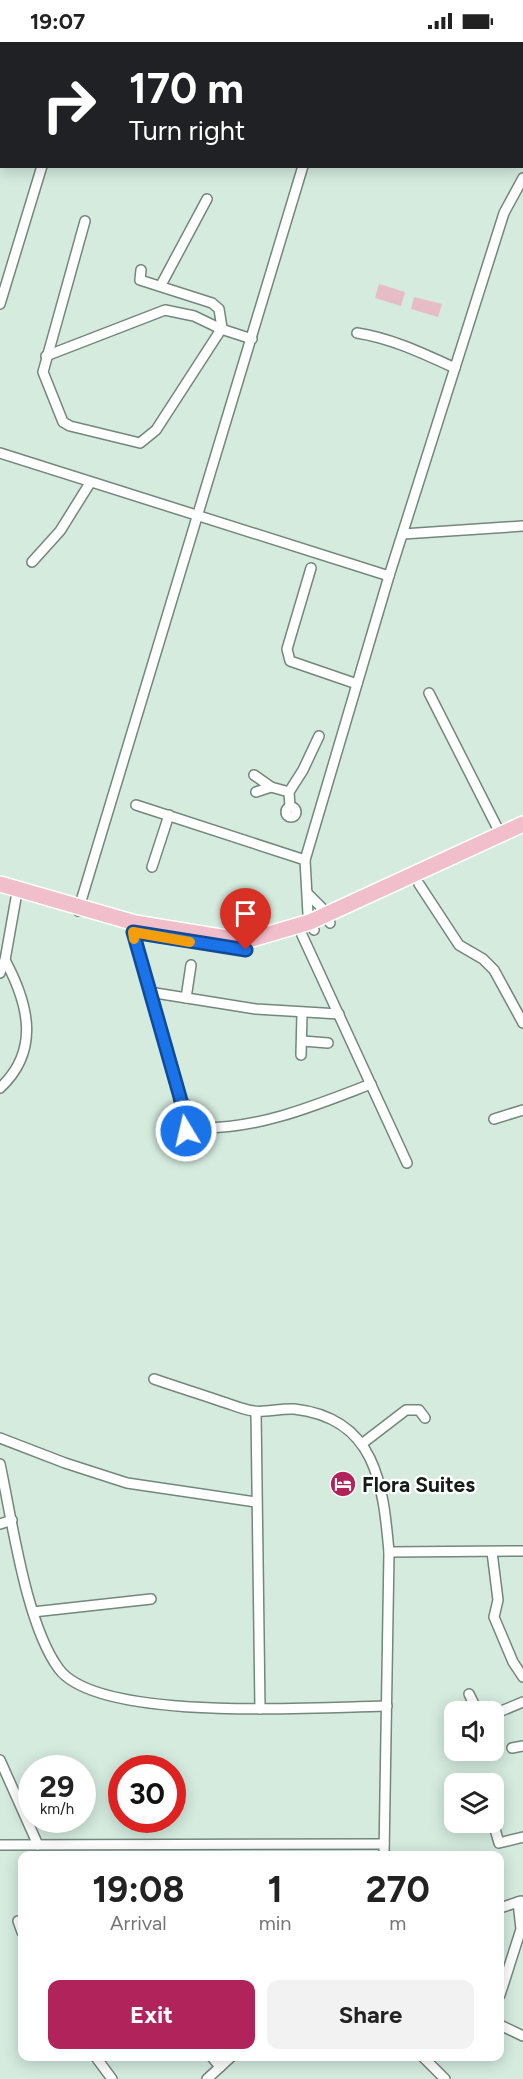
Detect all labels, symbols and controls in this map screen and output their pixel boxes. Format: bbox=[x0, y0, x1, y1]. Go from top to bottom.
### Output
text: 19:07 bbox=[30, 8, 85, 35]
text: 170 m bbox=[129, 63, 244, 114]
icon: right bbox=[30, 66, 108, 144]
text: Turn right bbox=[129, 114, 245, 147]
pin bbox=[220, 888, 271, 950]
icon: arrive bbox=[229, 897, 262, 930]
position arrow bbox=[154, 1099, 218, 1163]
hotel icon: Flora Suites bbox=[328, 1469, 358, 1499]
place label: Flora Suites bbox=[362, 1472, 475, 1497]
map controls bbox=[444, 1701, 504, 1833]
button: sound bbox=[444, 1701, 504, 1761]
speed limit sign: 30 bbox=[108, 1755, 186, 1833]
text: 29 bbox=[40, 1768, 74, 1805]
button: layers bbox=[444, 1773, 504, 1833]
text: km/h bbox=[40, 1800, 74, 1818]
text: 19:08 bbox=[92, 1868, 184, 1911]
text: 1 bbox=[267, 1868, 283, 1911]
text: 270 bbox=[366, 1868, 430, 1911]
text: Arrival bbox=[110, 1911, 167, 1935]
text: min bbox=[259, 1911, 291, 1935]
text: m bbox=[389, 1911, 406, 1935]
button: Exit bbox=[48, 1980, 255, 2049]
button: Share bbox=[267, 1980, 474, 2049]

